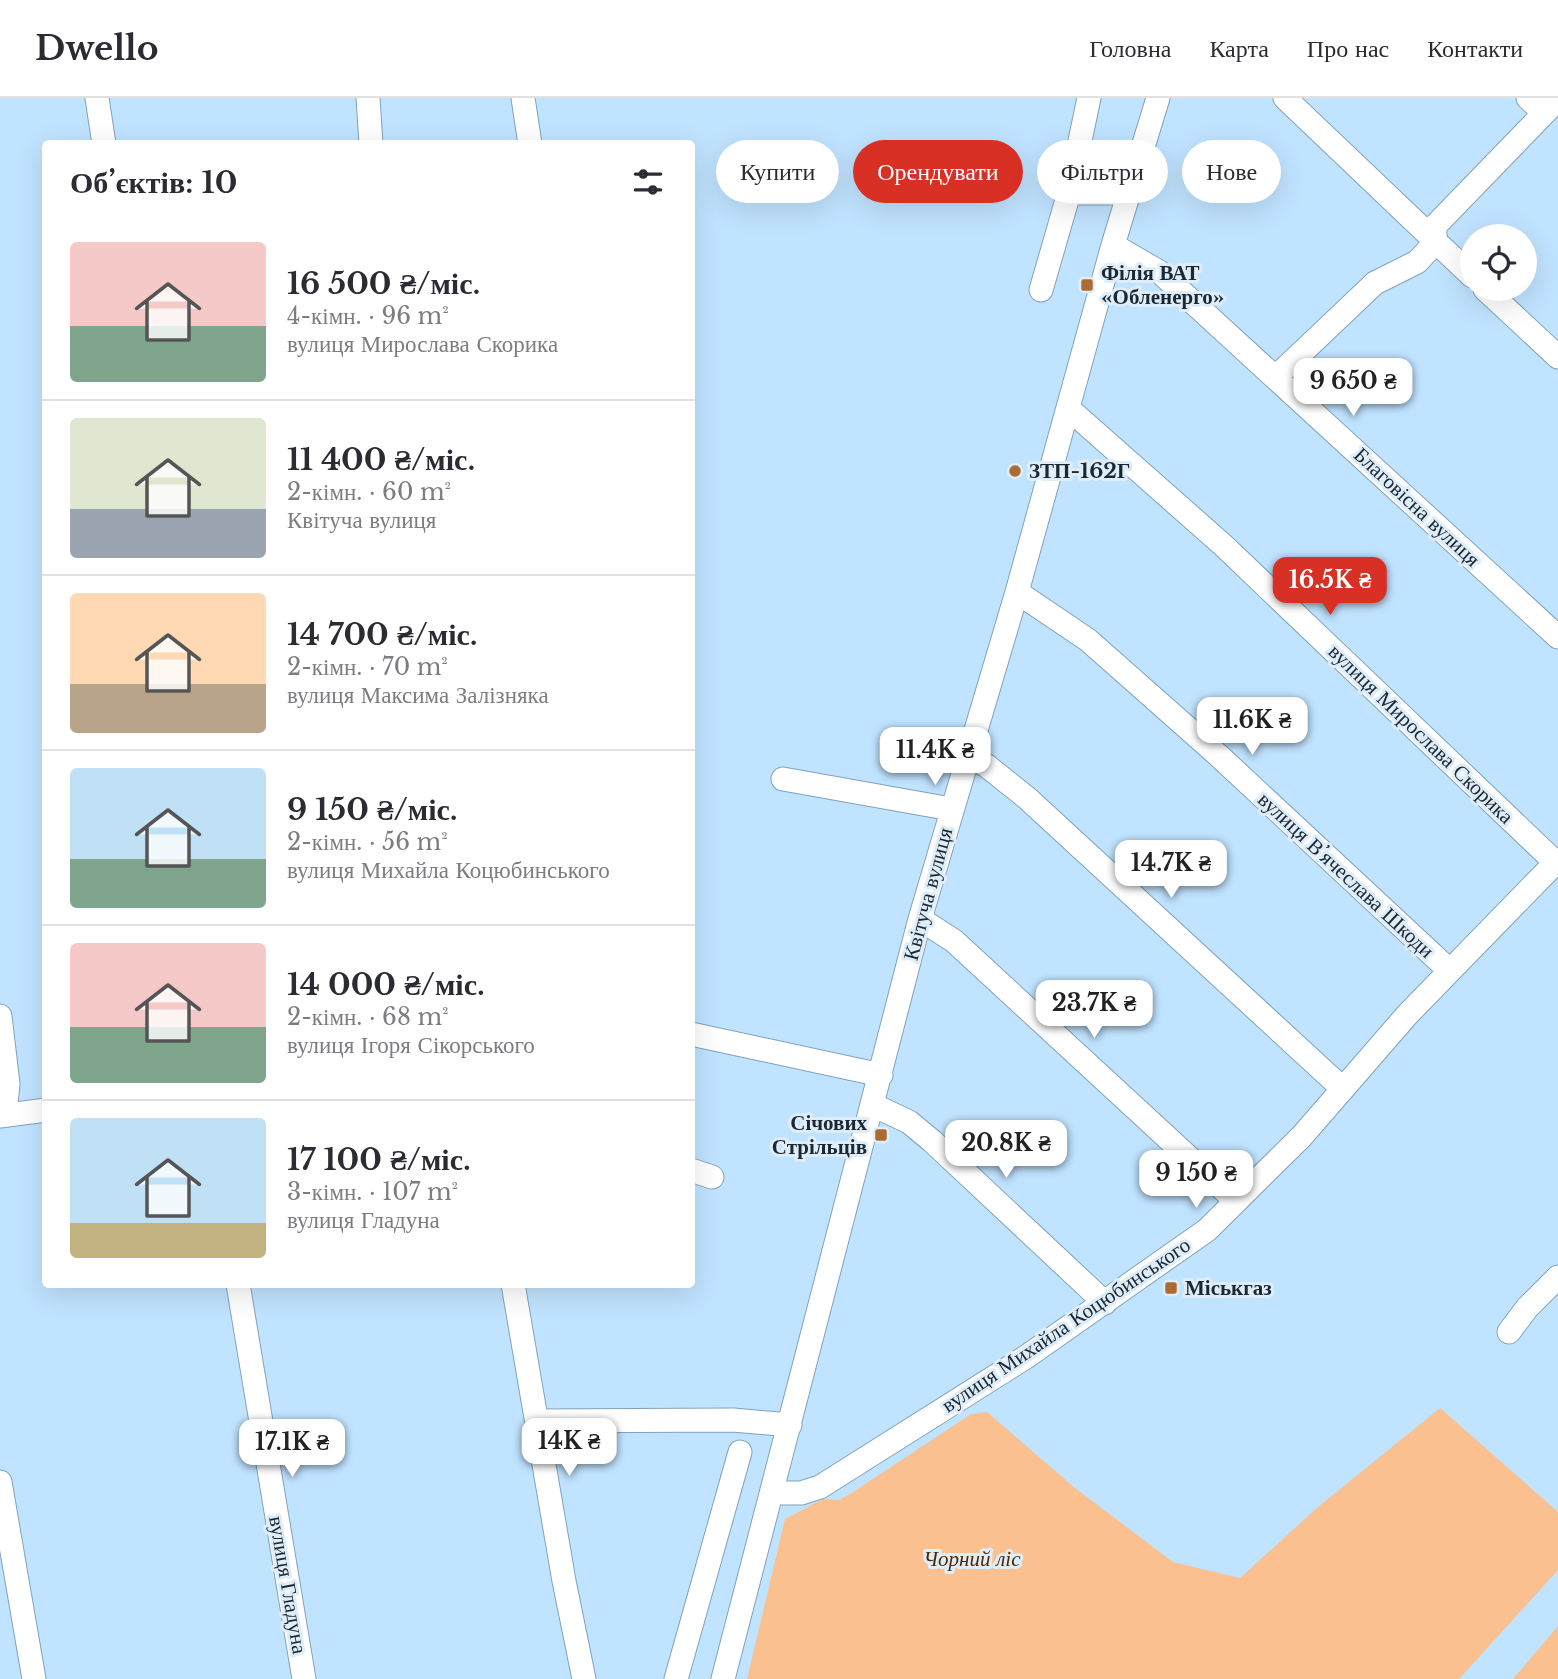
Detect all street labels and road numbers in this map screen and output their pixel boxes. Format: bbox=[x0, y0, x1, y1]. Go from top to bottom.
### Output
street label: Благовісна вулиця bbox=[1348, 442, 1486, 572]
street label: вулиця Мирослава Скорика bbox=[1323, 639, 1520, 830]
street label: вулиця Вʼячеслава Шкоди bbox=[1252, 787, 1440, 963]
street label: Квітуча вулиця bbox=[898, 824, 958, 963]
street label: вулиця Михайла Коцюбинського bbox=[937, 1232, 1195, 1418]
street label: вулиця Гладуна bbox=[263, 1514, 313, 1657]

